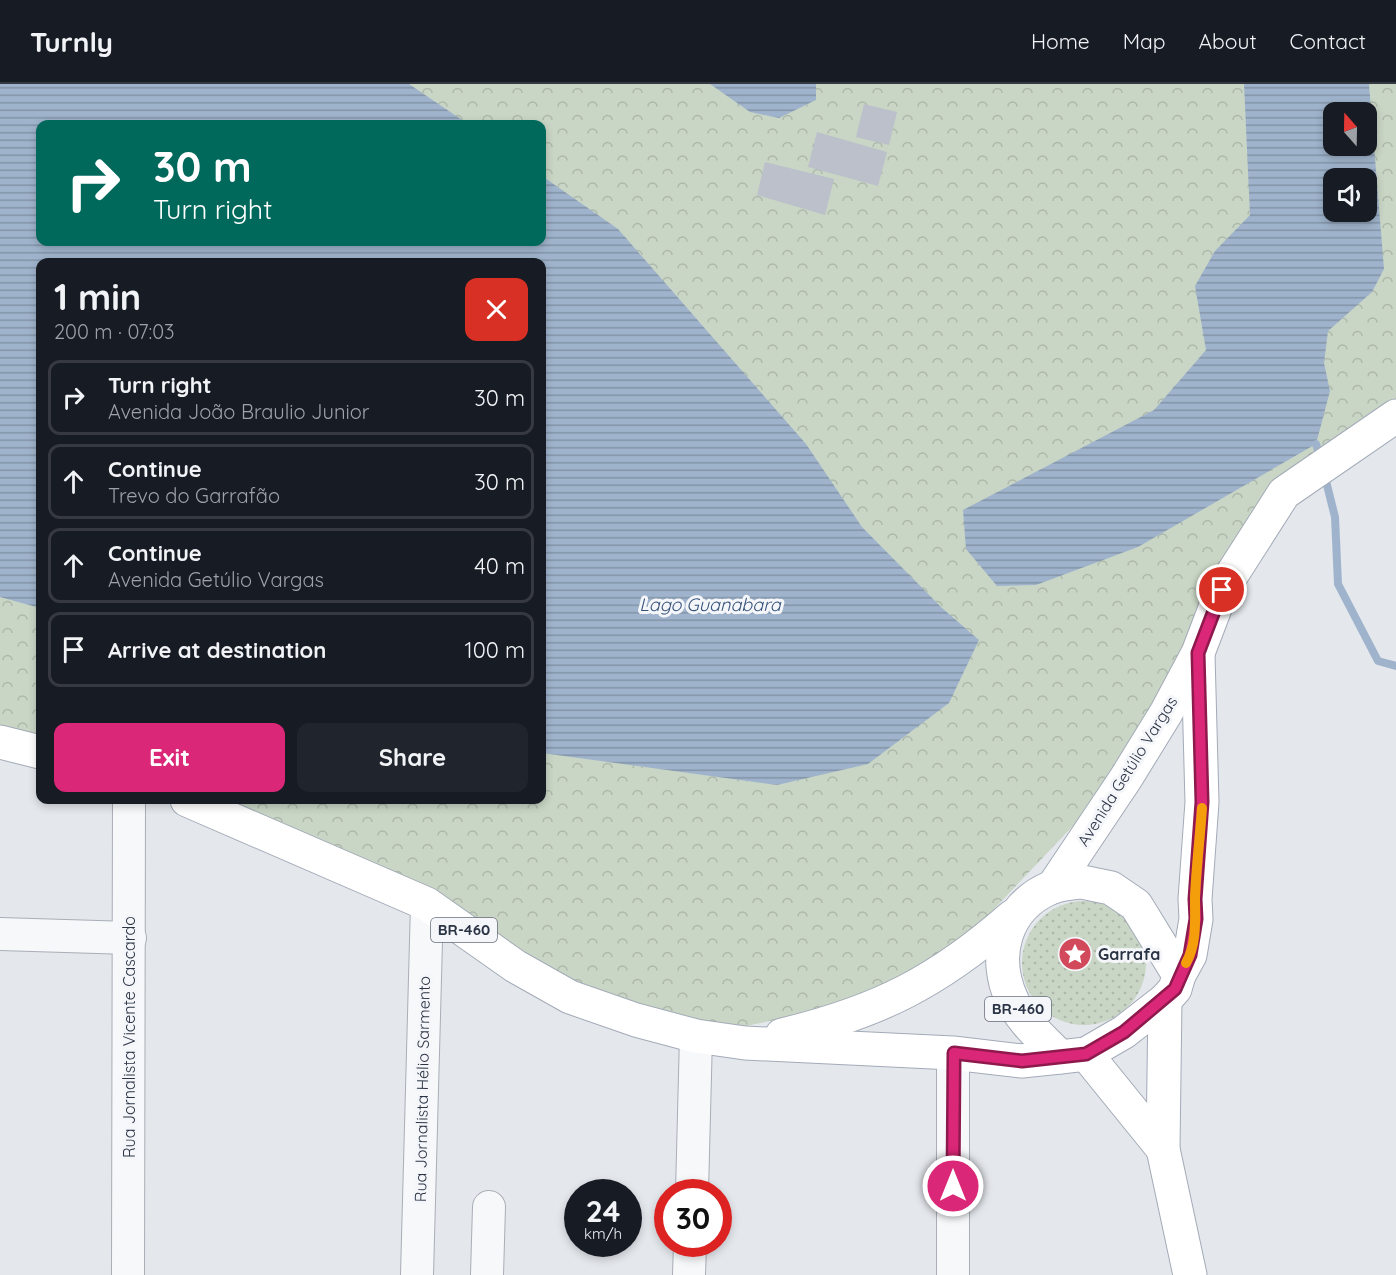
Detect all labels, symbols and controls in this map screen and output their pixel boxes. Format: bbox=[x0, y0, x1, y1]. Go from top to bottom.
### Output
text: Turnly bbox=[30, 24, 113, 59]
text: Home bbox=[1031, 28, 1090, 54]
text: Map bbox=[1123, 28, 1166, 54]
text: About bbox=[1199, 28, 1257, 54]
text: Contact bbox=[1290, 28, 1366, 54]
north arrow bbox=[1323, 102, 1377, 156]
map controls bbox=[1323, 102, 1377, 222]
text: 30 m bbox=[153, 140, 252, 193]
icon: right bbox=[54, 144, 132, 222]
button: sound bbox=[1323, 168, 1377, 222]
text: Turn right bbox=[153, 192, 272, 226]
text: 1 min bbox=[54, 274, 141, 319]
button: close bbox=[465, 278, 528, 341]
text: 200 m · 07:03 bbox=[54, 319, 175, 344]
text: Turn right bbox=[108, 371, 212, 399]
icon: right bbox=[57, 381, 90, 414]
text: 30 m bbox=[474, 384, 525, 412]
text: Avenida João Braulio Junior bbox=[108, 399, 370, 424]
text: Continue bbox=[108, 455, 202, 483]
icon: ahead bbox=[57, 465, 90, 498]
text: 30 m bbox=[474, 468, 525, 496]
text: Trevo do Garrafão bbox=[108, 483, 280, 508]
text: Continue bbox=[108, 539, 202, 567]
icon: ahead bbox=[57, 549, 90, 582]
text: 40 m bbox=[474, 552, 525, 580]
pin bbox=[1196, 564, 1247, 615]
text: Avenida Getúlio Vargas bbox=[108, 567, 324, 592]
icon: arrive bbox=[1205, 573, 1238, 606]
water label: Lago Guanabara bbox=[639, 593, 782, 616]
icon: arrive bbox=[57, 633, 90, 666]
text: Arrive at destination bbox=[108, 636, 326, 664]
text: 100 m bbox=[465, 636, 525, 664]
street label: Avenida Getúlio Vargas bbox=[1073, 692, 1181, 850]
button: Exit bbox=[54, 723, 285, 792]
button: Share bbox=[297, 723, 528, 792]
street label: Rua Jornalista Vicente Cascardo bbox=[119, 916, 139, 1158]
road number: BR-460 bbox=[431, 918, 497, 942]
place icon: Garrafa bbox=[1057, 936, 1093, 972]
place label: Garrafa bbox=[1098, 944, 1160, 964]
street label: Rua Jornalista Hélio Sarmento bbox=[410, 976, 434, 1202]
road number: BR-460 bbox=[985, 997, 1051, 1021]
position arrow bbox=[921, 1154, 985, 1218]
speed limit sign: 30 bbox=[654, 1179, 732, 1257]
text: 24 bbox=[586, 1192, 620, 1230]
text: km/h bbox=[584, 1224, 622, 1243]

